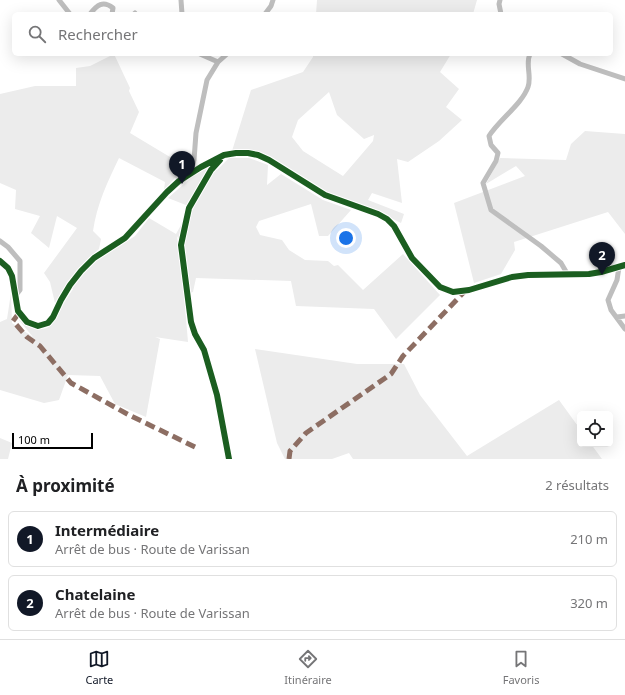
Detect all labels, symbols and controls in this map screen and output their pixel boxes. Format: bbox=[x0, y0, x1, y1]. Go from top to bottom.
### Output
search box bbox=[12, 12, 613, 56]
icon: search bbox=[26, 23, 48, 45]
text: Rechercher bbox=[58, 24, 138, 44]
pin: 1 bbox=[169, 151, 195, 184]
your location bbox=[336, 228, 356, 248]
pin: 2 bbox=[589, 242, 615, 275]
map controls bbox=[577, 411, 613, 447]
button: locate bbox=[577, 411, 613, 447]
scale bar bbox=[12, 431, 93, 450]
text: 100 m bbox=[18, 432, 50, 447]
text: À proximité bbox=[16, 474, 115, 497]
text: 2 résultats bbox=[545, 476, 609, 494]
text: Intermédiaire bbox=[55, 520, 159, 540]
text: 1 bbox=[26, 530, 34, 548]
text: 210 m bbox=[570, 530, 608, 548]
text: Arrêt de bus · Route de Varissan bbox=[55, 540, 250, 558]
text: Chatelaine bbox=[55, 584, 135, 604]
text: 2 bbox=[26, 594, 34, 612]
text: 320 m bbox=[570, 594, 608, 612]
text: Arrêt de bus · Route de Varissan bbox=[55, 604, 250, 622]
tab: Carte bbox=[85, 648, 113, 687]
tab: Itinéraire bbox=[284, 648, 332, 687]
tab: Favoris bbox=[503, 648, 539, 687]

